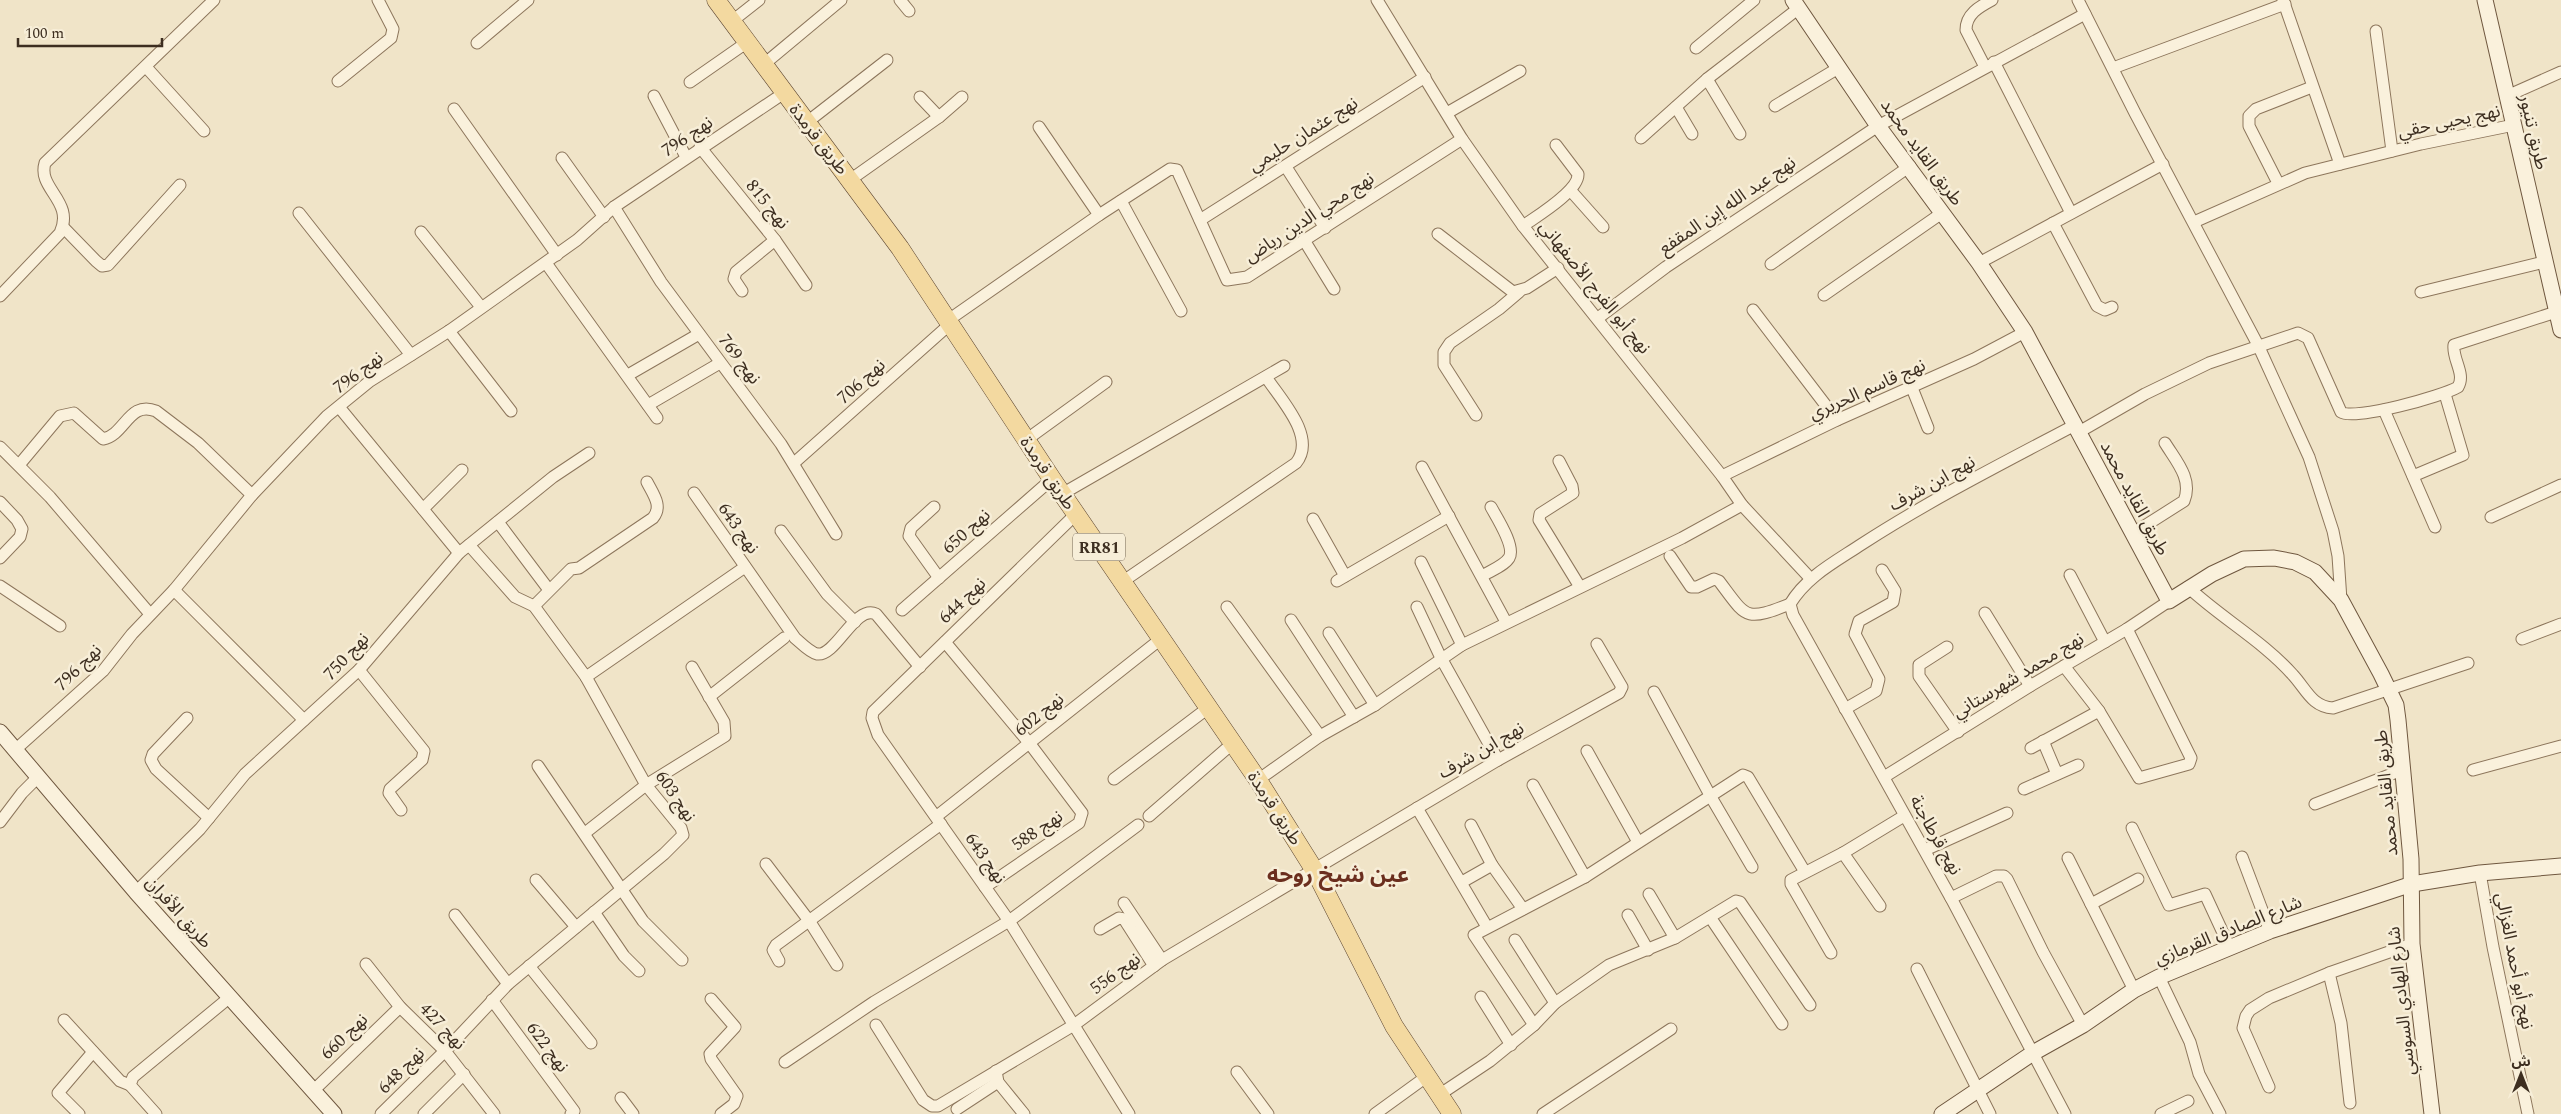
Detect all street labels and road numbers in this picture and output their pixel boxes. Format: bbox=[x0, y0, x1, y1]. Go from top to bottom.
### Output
street label: نهج عثمان حليمي bbox=[1243, 90, 1363, 179]
street label: طريق تنيور bbox=[2512, 91, 2555, 172]
street label: طريق القايد محمد bbox=[1873, 93, 1970, 211]
street label: نهج يحيى حقي bbox=[2395, 97, 2503, 146]
street label: طريق قرمدة bbox=[782, 98, 855, 181]
street label: نهج 796 bbox=[656, 109, 719, 164]
street label: نهج عبد الله إبن المقفع bbox=[1653, 149, 1801, 261]
street label: نهج محي الدين رياض bbox=[1239, 165, 1380, 270]
street label: نهج 815 bbox=[739, 174, 796, 235]
street label: نهج أبو الفرج الأصفهاني bbox=[1532, 214, 1657, 360]
street label: نهج 769 bbox=[712, 328, 768, 390]
street label: نهج 796 bbox=[327, 344, 389, 400]
street label: نهج 706 bbox=[831, 352, 892, 411]
street label: نهج قاسم الحريري bbox=[1804, 352, 1930, 427]
street label: طريق قرمدة bbox=[1013, 431, 1082, 516]
street label: طريق القايد محمد bbox=[2093, 436, 2176, 560]
street label: نهج ابن شرف bbox=[1884, 449, 1980, 518]
street label: نهج 643 bbox=[711, 497, 766, 559]
street label: نهج 650 bbox=[936, 502, 997, 561]
road number: RR81 bbox=[1073, 534, 1125, 560]
street label: نهج 644 bbox=[932, 571, 992, 630]
street label: نهج محمد شهرستاني bbox=[1947, 625, 2089, 726]
street label: نهج 750 bbox=[317, 626, 376, 686]
street label: نهج 796 bbox=[49, 638, 108, 697]
street label: نهج 602 bbox=[1009, 686, 1070, 743]
street label: نهج ابن شرف bbox=[1433, 715, 1529, 786]
street label: طريق القايد محمد bbox=[2368, 729, 2405, 857]
street label: نهج 603 bbox=[648, 765, 703, 828]
street label: طريق قرمدة bbox=[1240, 766, 1309, 851]
street label: نهج قرطاجنة bbox=[1902, 790, 1969, 880]
street label: نهج 588 bbox=[1006, 803, 1069, 858]
street label: نهج 643 bbox=[958, 827, 1013, 889]
street label: طريق الأفران bbox=[139, 870, 219, 955]
street label: شارع الصادق القرمازي bbox=[2150, 889, 2306, 972]
street label: نهج أبو أحمد الغزالي bbox=[2488, 890, 2541, 1032]
street label: شارع الهادي السوسي bbox=[2380, 925, 2423, 1077]
street label: نهج 556 bbox=[1084, 946, 1146, 1001]
street label: نهج 427 bbox=[413, 996, 472, 1056]
street label: نهج 660 bbox=[314, 1007, 374, 1066]
street label: نهج 622 bbox=[520, 1016, 576, 1078]
street label: نهج 648 bbox=[372, 1041, 431, 1100]

